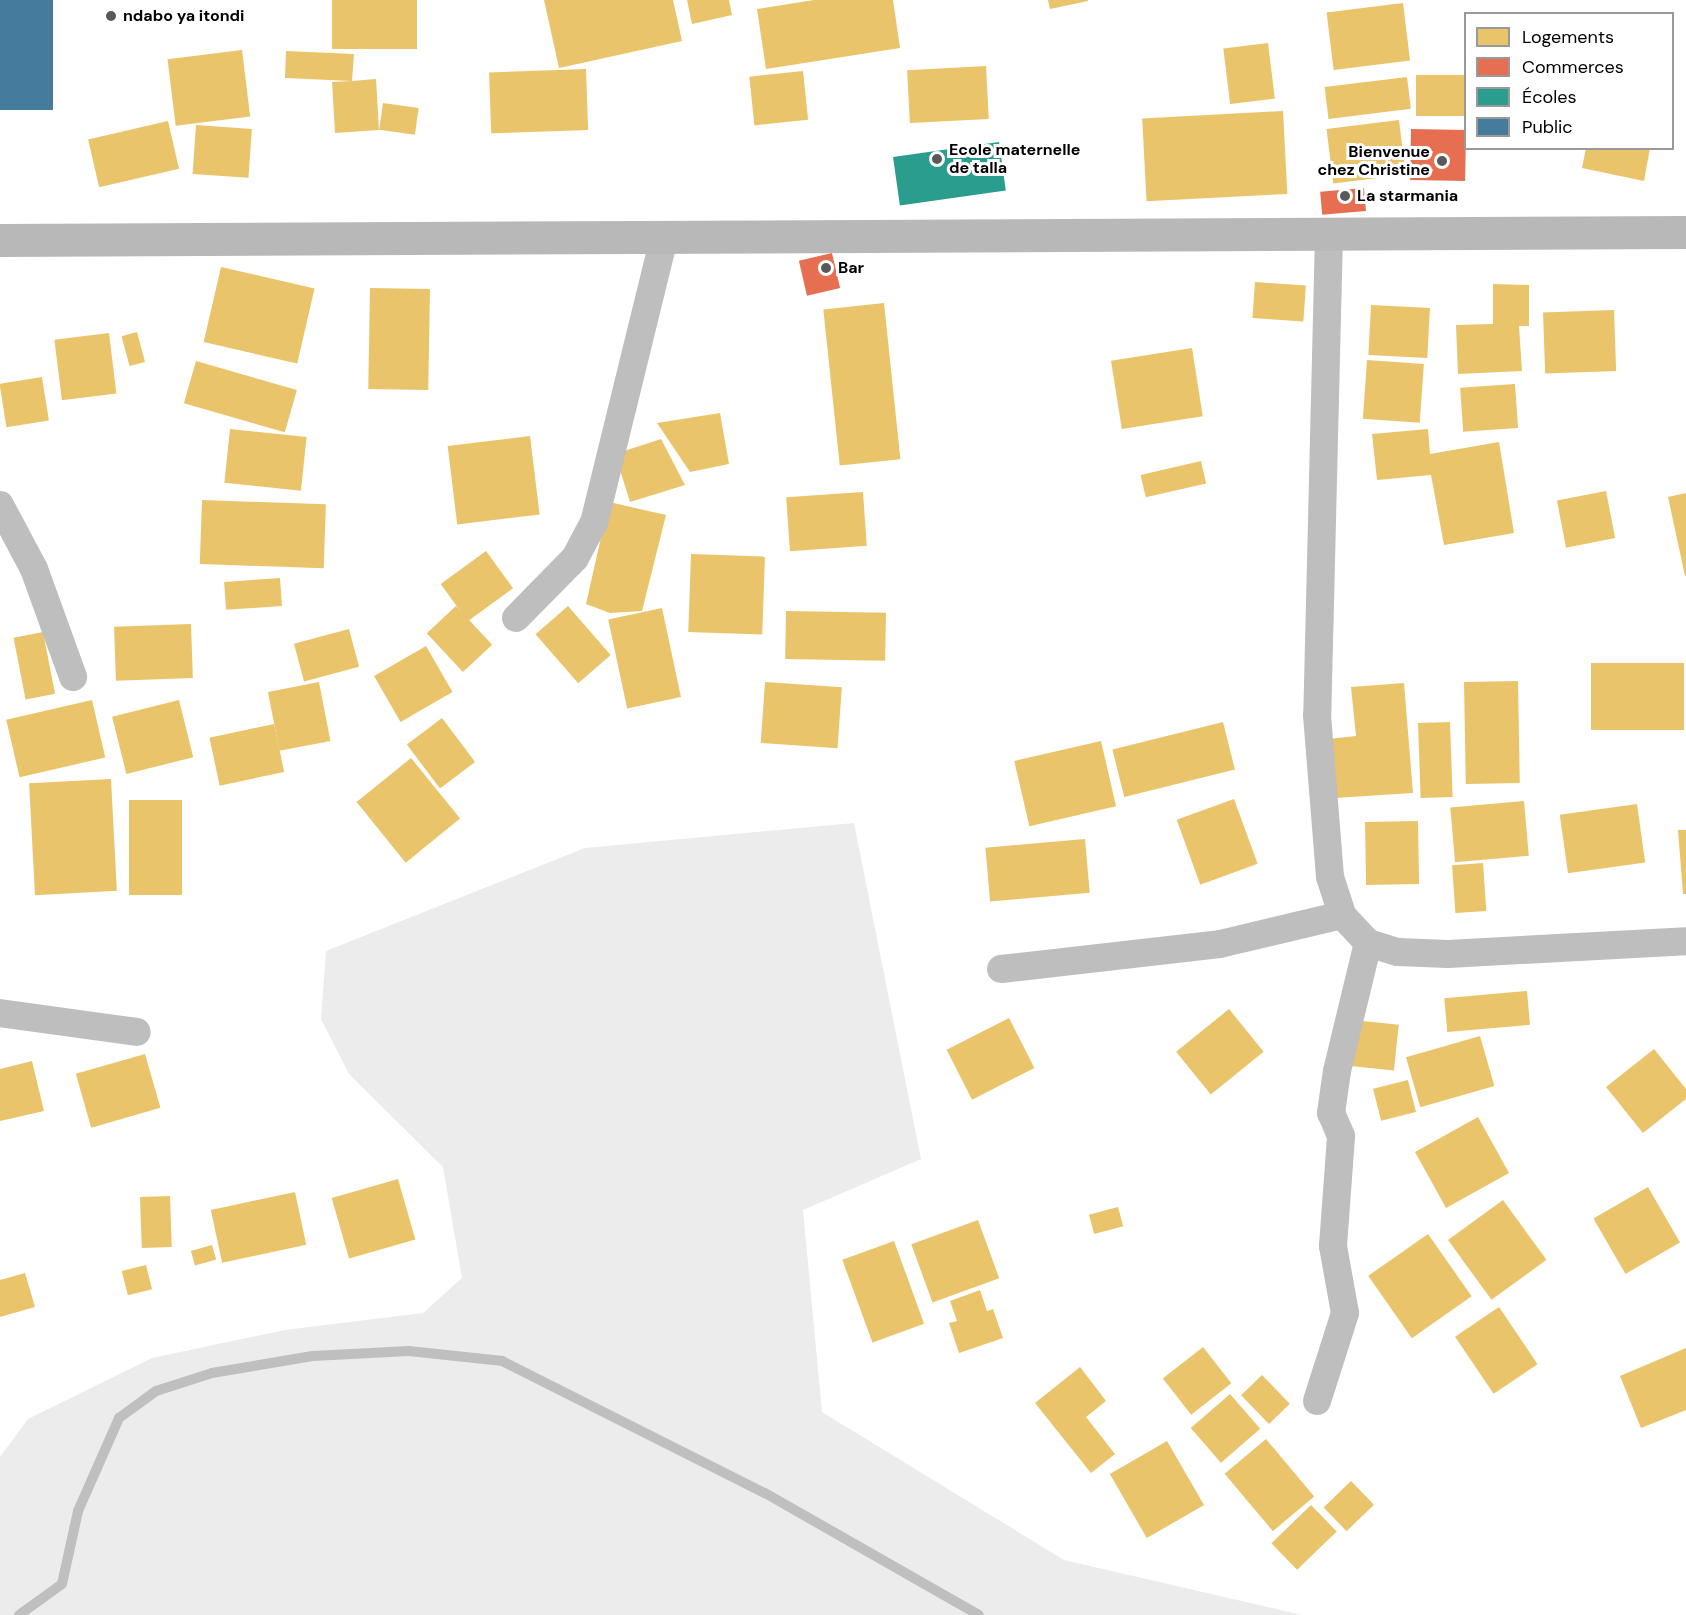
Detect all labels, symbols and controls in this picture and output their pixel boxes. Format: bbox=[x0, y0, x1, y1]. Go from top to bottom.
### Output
place label: ndabo ya itondi bbox=[123, 6, 244, 26]
marker: ndabo ya itondi bbox=[104, 9, 118, 23]
legend bbox=[1464, 12, 1674, 150]
text: Logements bbox=[1522, 25, 1614, 49]
text: Commerces bbox=[1522, 55, 1624, 79]
text: Écoles bbox=[1522, 85, 1576, 109]
text: Public bbox=[1522, 115, 1573, 139]
place label: Ecole maternelle de talla bbox=[949, 140, 1080, 178]
place label: Bienvenue chez Christine bbox=[1317, 142, 1430, 180]
marker: Ecole maternelle de talla bbox=[930, 152, 944, 166]
marker: Bienvenue chez Christine bbox=[1435, 154, 1449, 168]
place label: La starmania bbox=[1357, 186, 1458, 206]
marker: La starmania bbox=[1338, 189, 1352, 203]
place label: Bar bbox=[838, 258, 864, 278]
marker: Bar bbox=[819, 261, 833, 275]

